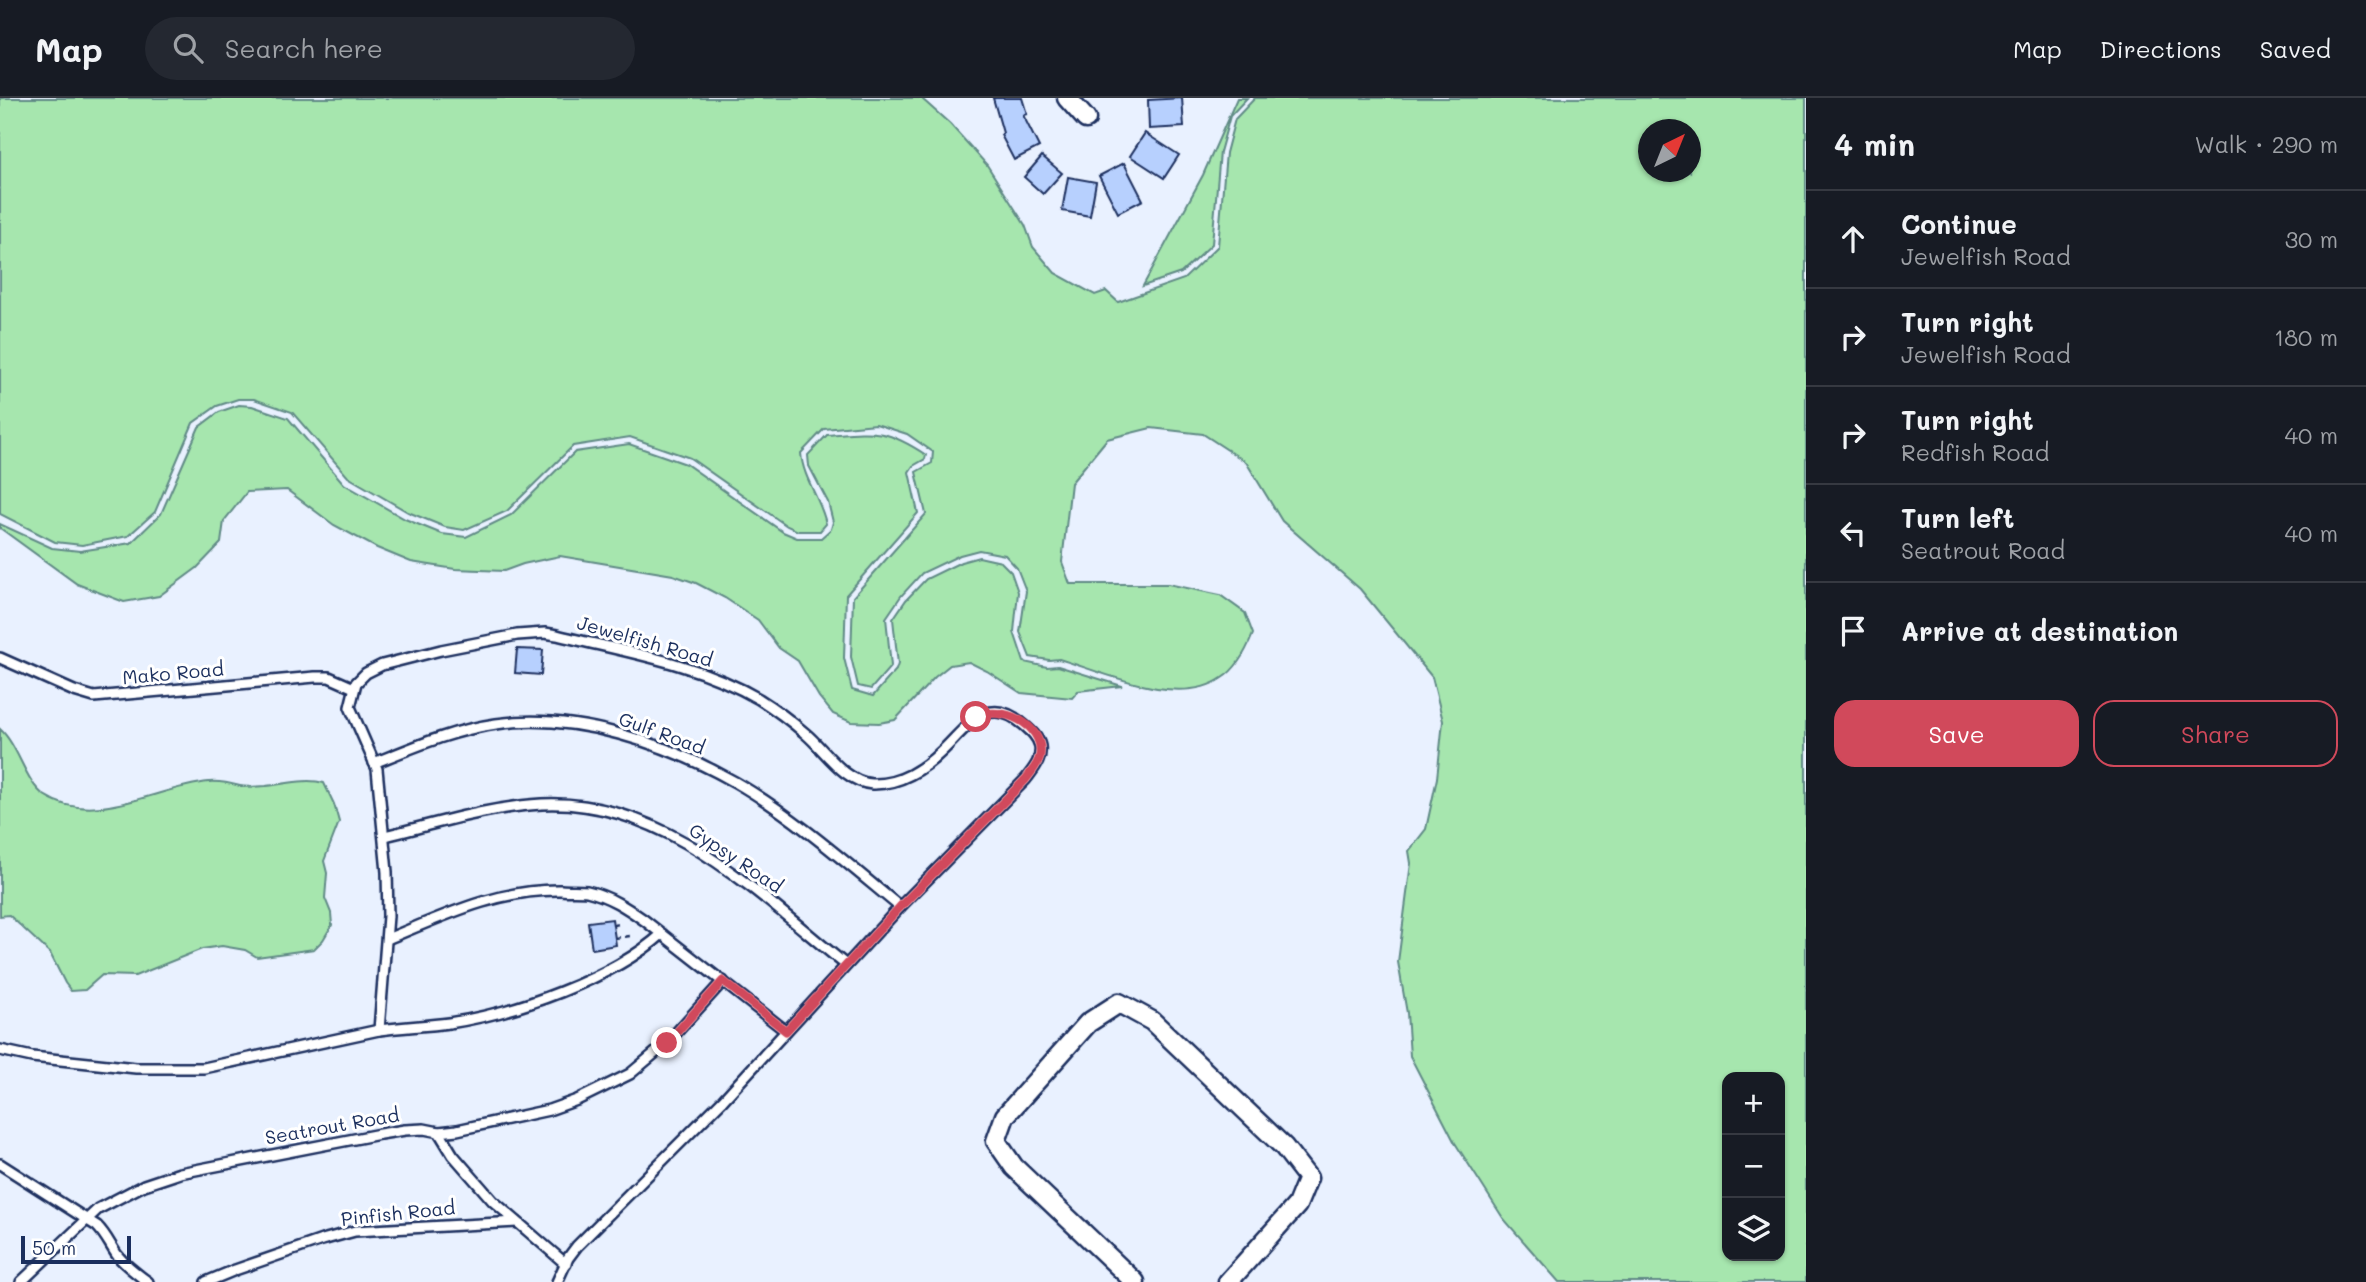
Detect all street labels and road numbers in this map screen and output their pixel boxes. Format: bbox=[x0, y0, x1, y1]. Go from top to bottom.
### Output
street label: Jewelfish Road bbox=[574, 609, 716, 672]
street label: Mako Road bbox=[121, 656, 225, 689]
street label: Gulf Road bbox=[616, 705, 709, 760]
street label: Gypsy Road bbox=[684, 817, 788, 898]
street label: Seatrout Road bbox=[263, 1101, 401, 1150]
street label: Pinfish Road bbox=[340, 1194, 456, 1231]

